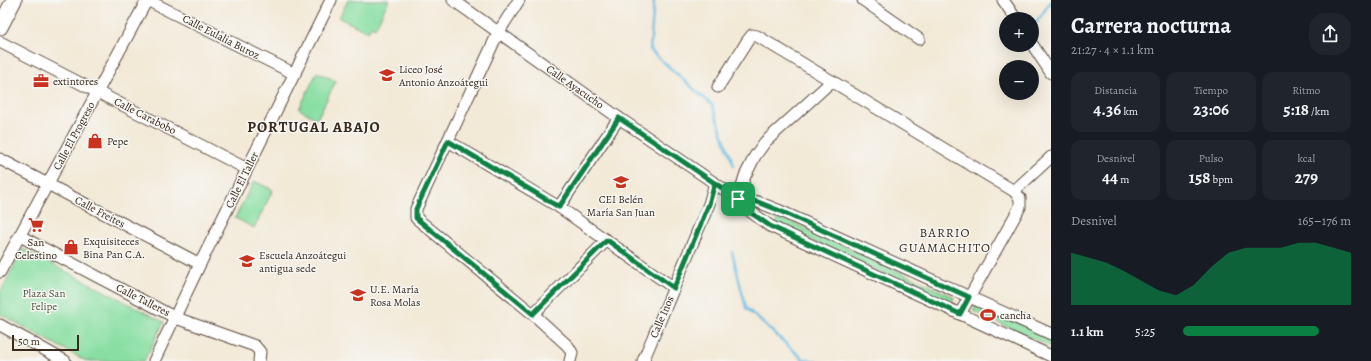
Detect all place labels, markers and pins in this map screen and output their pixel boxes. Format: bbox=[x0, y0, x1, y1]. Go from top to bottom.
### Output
place label: Liceo José Antonio Anzoátegui bbox=[398, 62, 488, 90]
school or university icon: Liceo José Antonio Anzoátegui bbox=[378, 66, 396, 84]
office icon: extintores bbox=[32, 72, 50, 90]
place label: extintores bbox=[53, 74, 98, 89]
shop icon: Pepe bbox=[86, 132, 104, 150]
place label: Pepe bbox=[107, 134, 128, 149]
school or university icon: CEI Belén María San Juan bbox=[612, 173, 630, 191]
pin bbox=[721, 182, 755, 216]
place label: CEI Belén María San Juan bbox=[587, 192, 655, 220]
supermarket icon: San Celestino bbox=[27, 216, 45, 234]
place label: Exquisiteces Bina Pan C.A. bbox=[83, 234, 145, 262]
place label: San Celestino bbox=[15, 235, 57, 263]
shop icon: Exquisiteces Bina Pan C.A. bbox=[62, 238, 80, 256]
place label: Escuela Anzoátegui antigua sede bbox=[259, 248, 346, 276]
school or university icon: Escuela Anzoátegui antigua sede bbox=[238, 252, 256, 270]
place label: U.E. María Rosa Molas bbox=[370, 282, 420, 310]
school or university icon: U.E. María Rosa Molas bbox=[349, 286, 367, 304]
sports icon: cancha bbox=[979, 306, 997, 324]
place label: cancha bbox=[1000, 308, 1032, 323]

